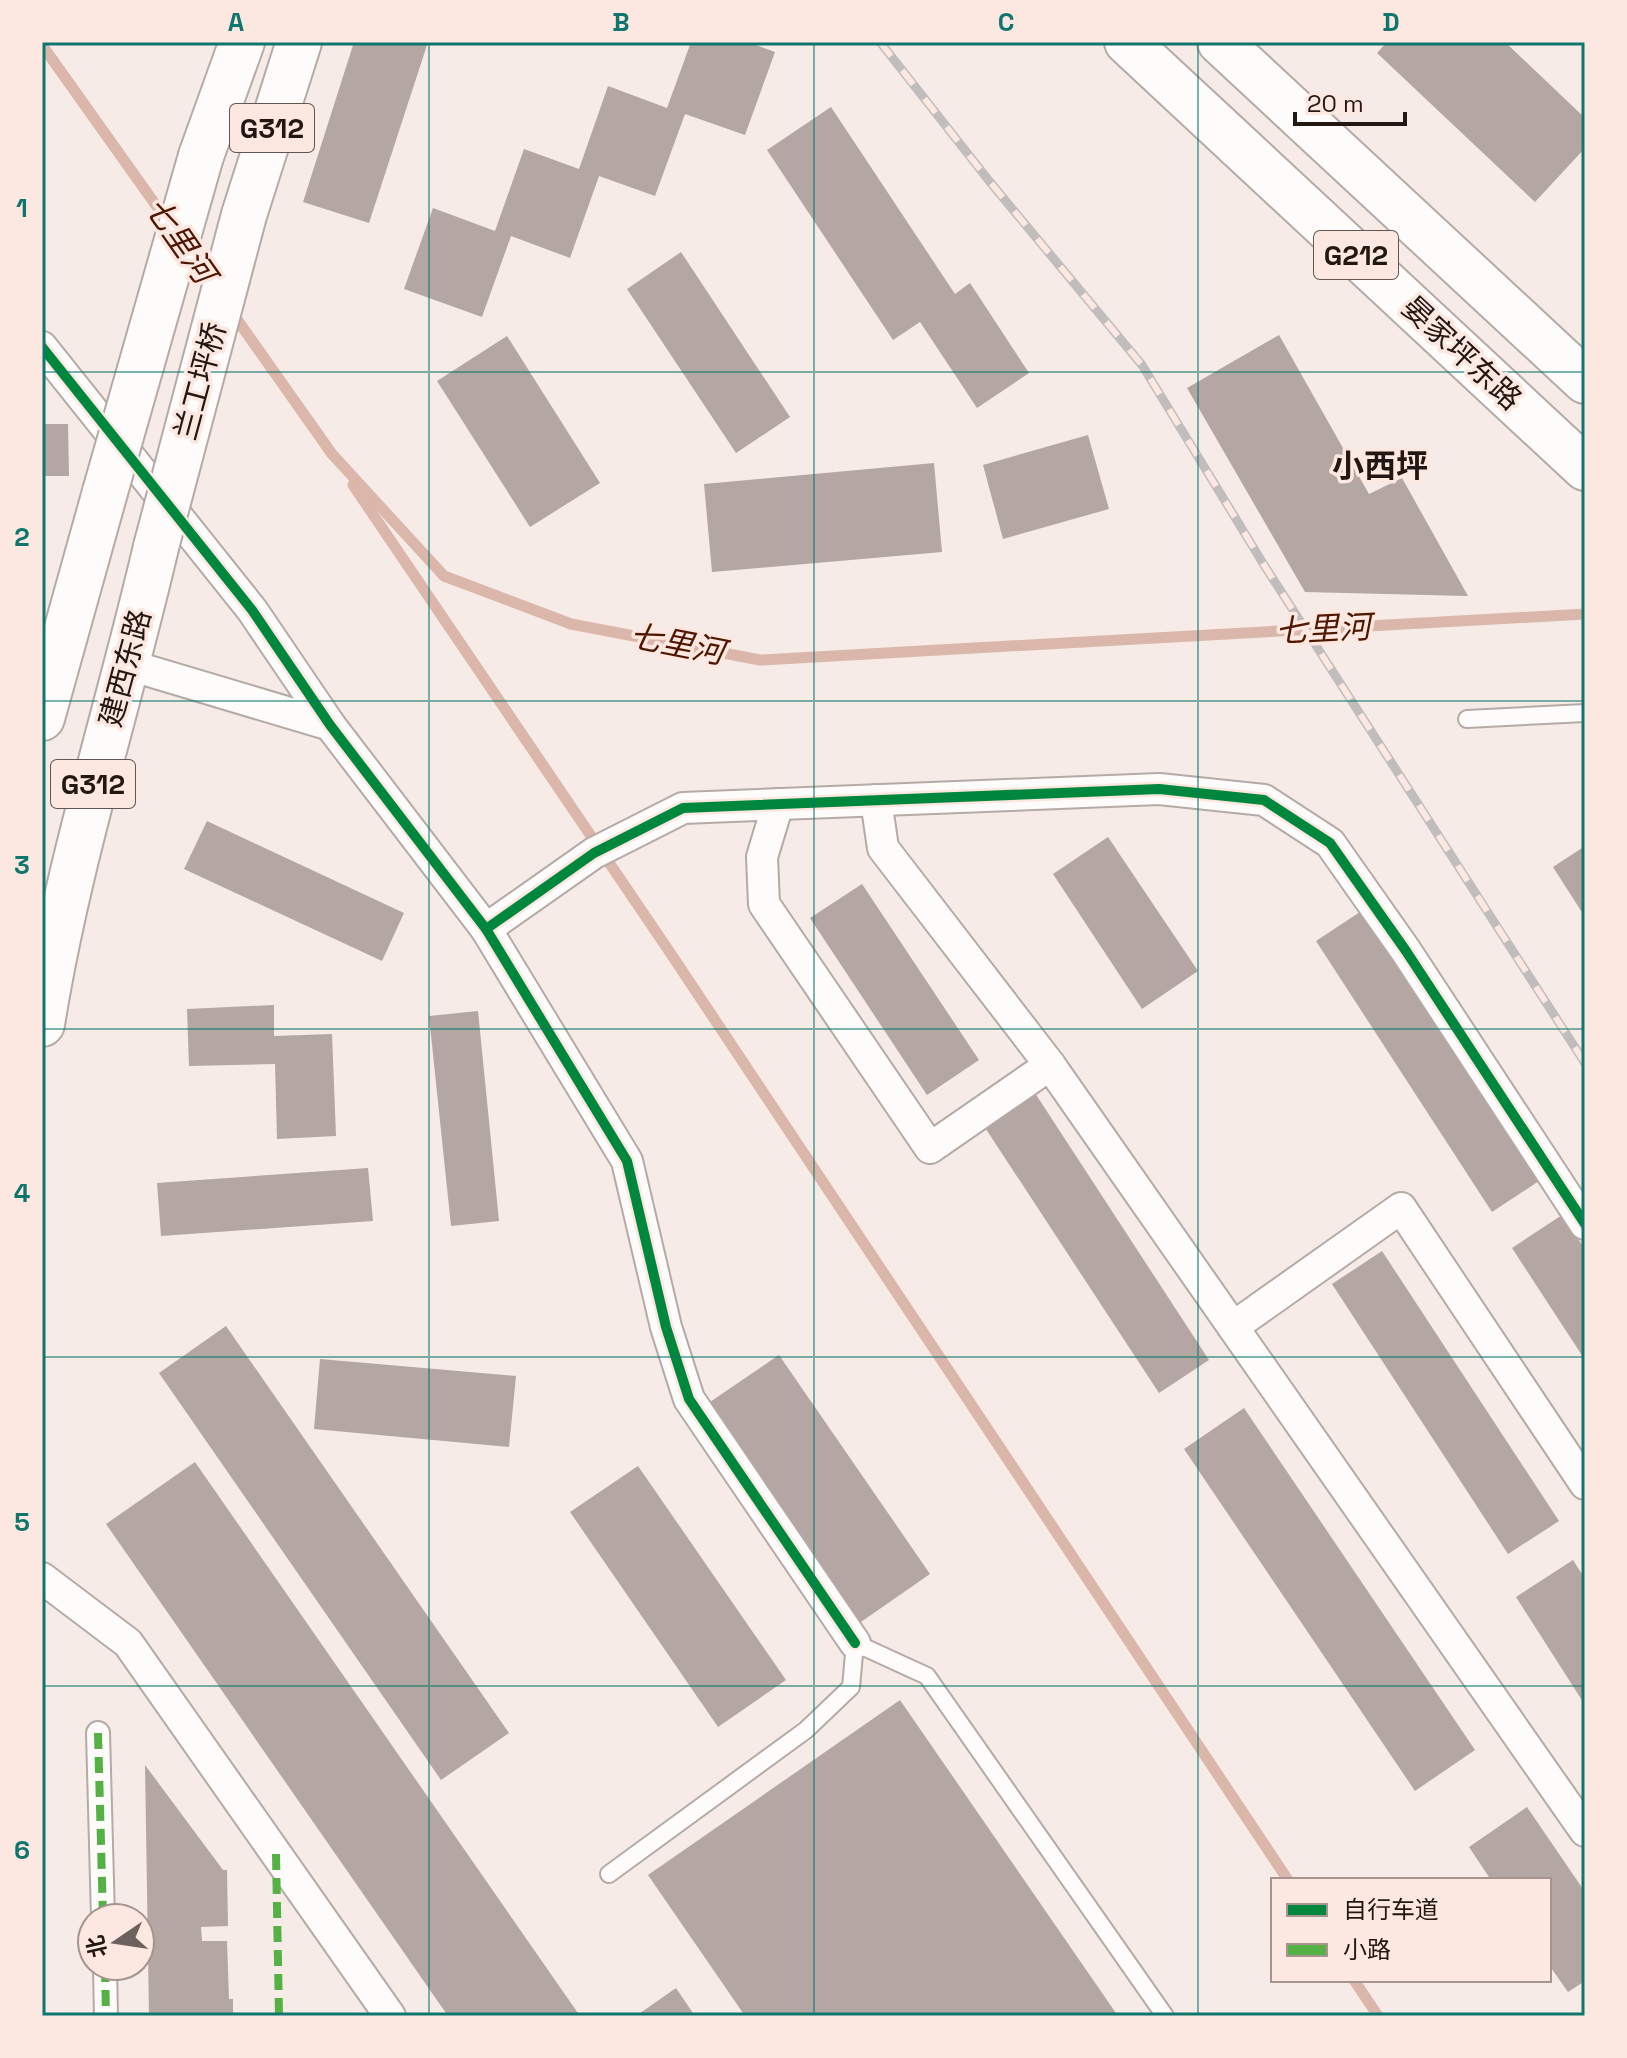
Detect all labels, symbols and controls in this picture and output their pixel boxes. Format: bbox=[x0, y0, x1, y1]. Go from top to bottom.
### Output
text: A bbox=[228, 5, 245, 39]
text: B bbox=[612, 5, 630, 39]
text: C bbox=[998, 5, 1014, 39]
text: D bbox=[1382, 5, 1400, 39]
scale bar bbox=[1295, 76, 1405, 126]
text: 20 m bbox=[1307, 88, 1364, 119]
road number: G312 bbox=[230, 104, 314, 152]
water label: 七里河 bbox=[136, 189, 227, 296]
text: 1 bbox=[16, 191, 28, 225]
road number: G212 bbox=[1314, 231, 1398, 279]
street label: 晏家坪东路 bbox=[1394, 288, 1530, 418]
street label: 兰工坪桥 bbox=[166, 318, 234, 444]
district label: 小西坪 bbox=[1332, 446, 1428, 486]
text: 2 bbox=[14, 520, 30, 554]
street label: 建西东路 bbox=[91, 605, 159, 731]
water label: 七里河 bbox=[1274, 606, 1378, 651]
water label: 七里河 bbox=[626, 615, 734, 674]
road number: G312 bbox=[51, 760, 135, 808]
text: 3 bbox=[14, 848, 30, 882]
text: 4 bbox=[14, 1176, 30, 1210]
text: 5 bbox=[14, 1505, 30, 1539]
text: 6 bbox=[14, 1833, 30, 1867]
legend bbox=[1271, 1878, 1551, 1982]
text: 自行车道 bbox=[1343, 1894, 1439, 1925]
north arrow bbox=[76, 1902, 156, 1982]
text: 北 bbox=[80, 1933, 113, 1960]
text: 小路 bbox=[1343, 1934, 1391, 1965]

